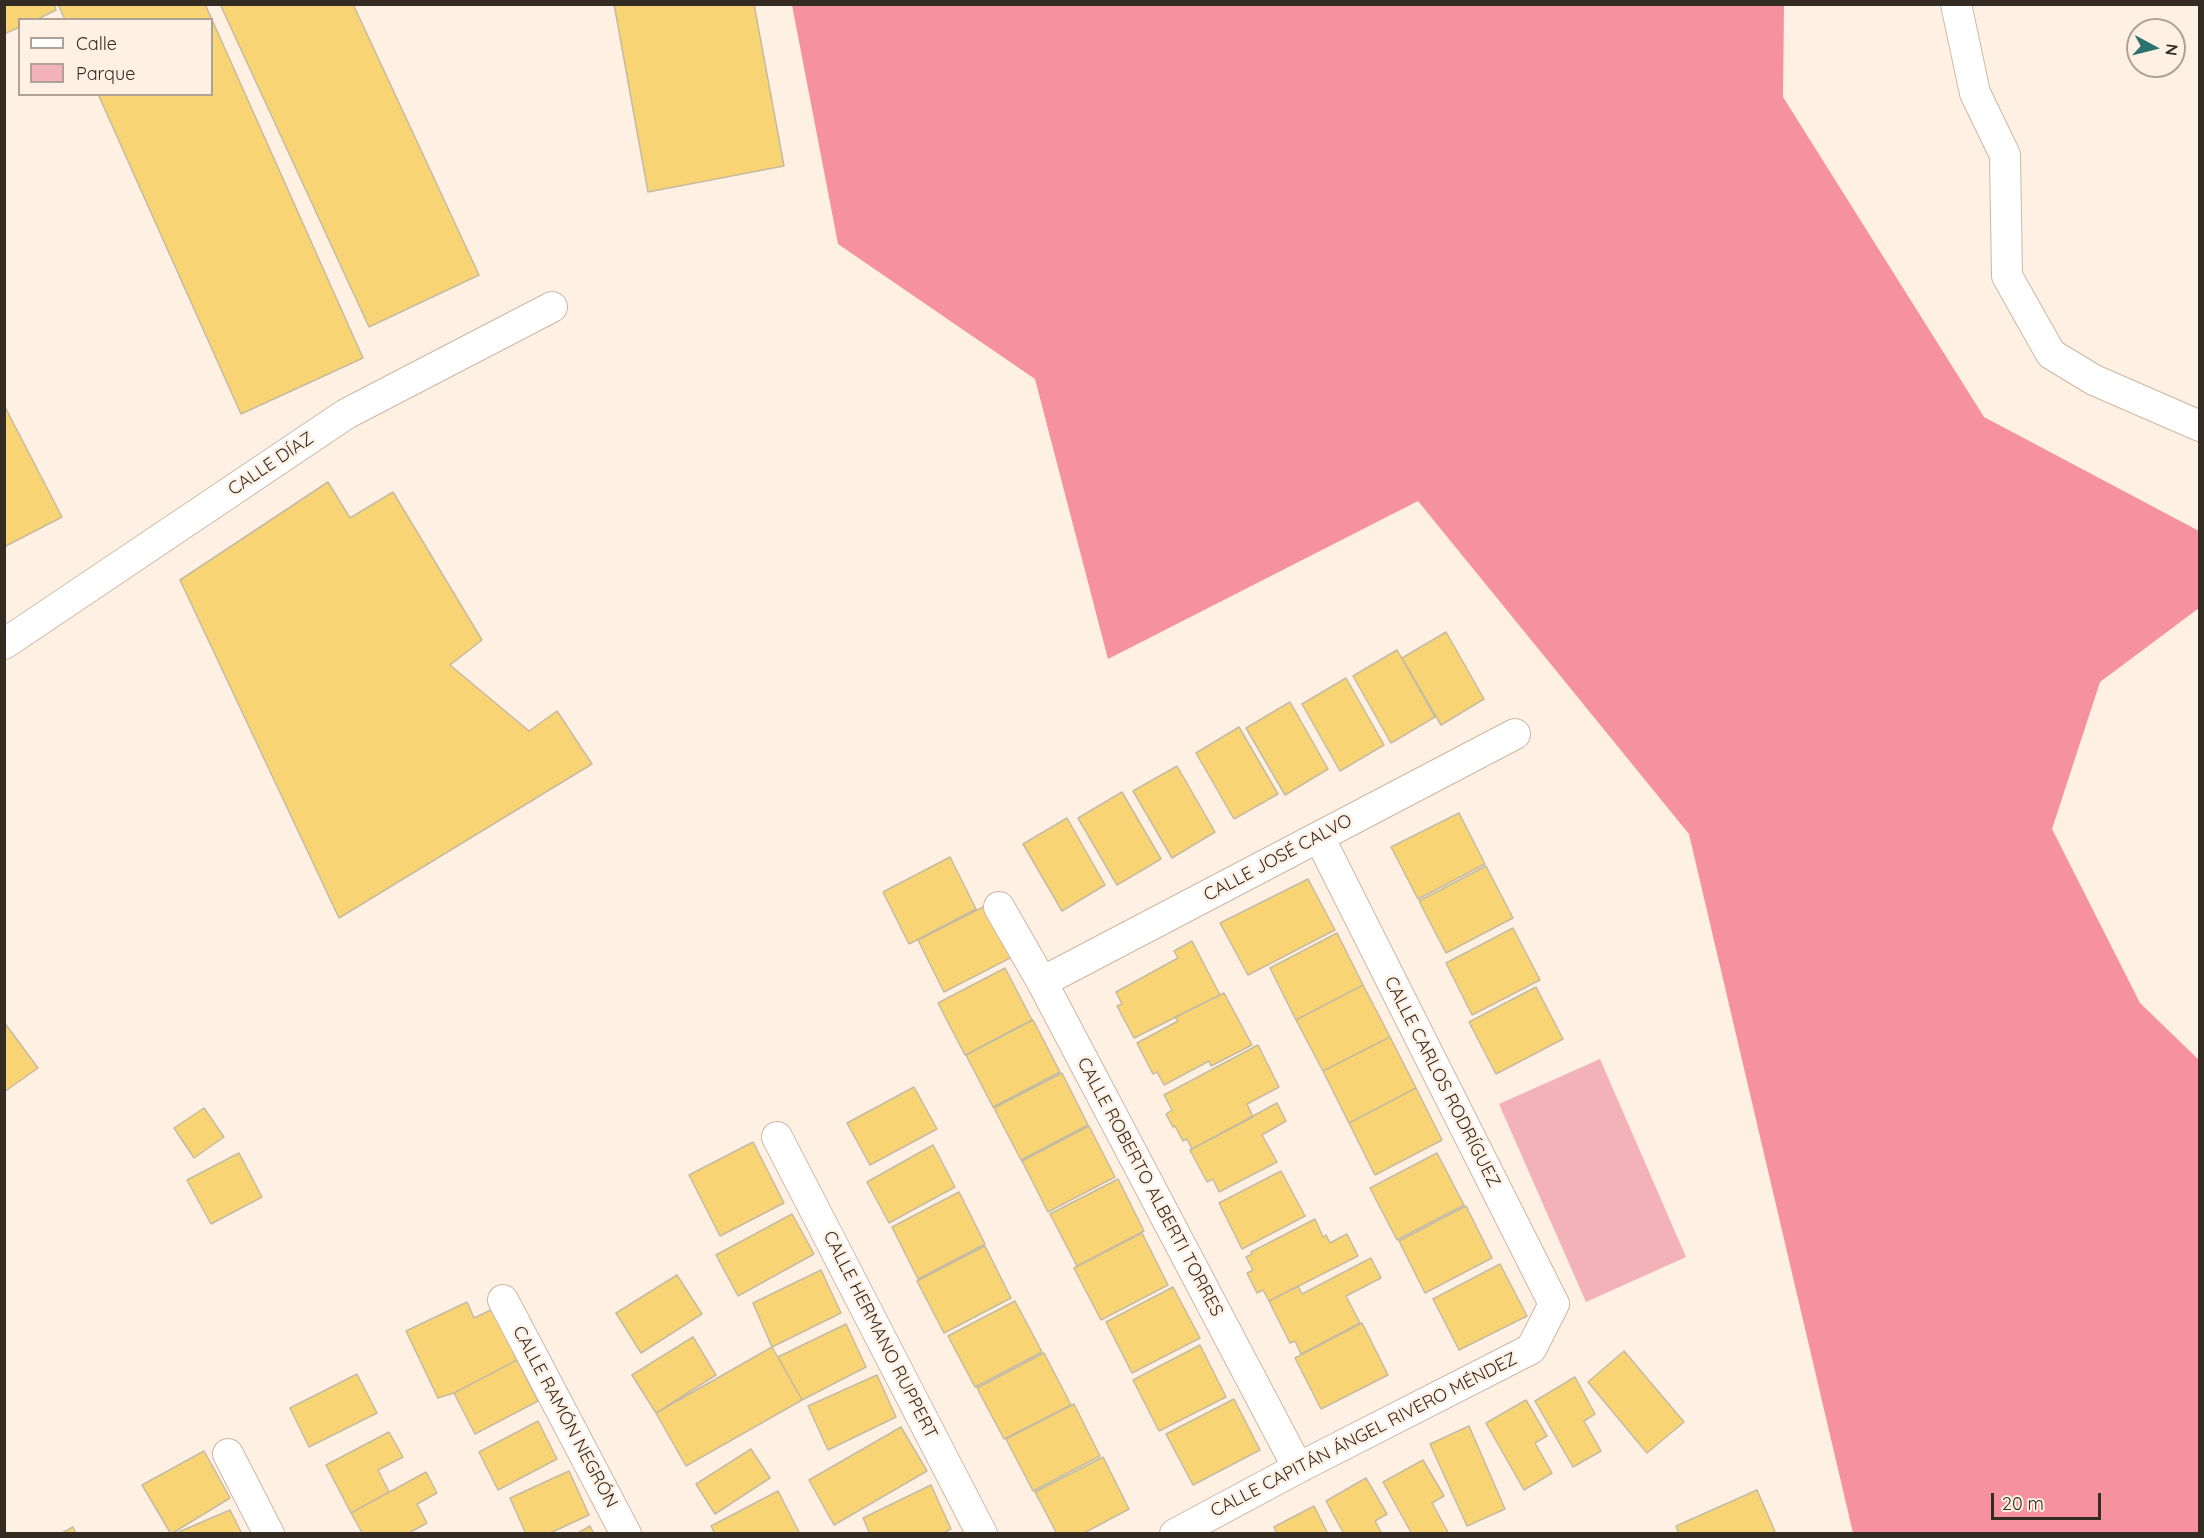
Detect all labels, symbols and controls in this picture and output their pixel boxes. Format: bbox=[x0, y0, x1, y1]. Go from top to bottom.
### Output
legend bbox=[18, 18, 213, 96]
north arrow bbox=[2126, 18, 2186, 78]
text: Calle bbox=[76, 32, 117, 55]
text: N bbox=[2161, 43, 2183, 57]
text: Parque bbox=[76, 62, 135, 85]
street label: CALLE DÍAZ bbox=[224, 428, 318, 500]
street label: CALLE JOSÉ CALVO bbox=[1200, 810, 1356, 906]
street label: CALLE CARLOS RODRÍGUEZ bbox=[1379, 973, 1505, 1191]
street label: CALLE ROBERTO ALBERTI TORRES bbox=[1072, 1054, 1228, 1320]
street label: CALLE HERMANO RUPPERT bbox=[818, 1227, 942, 1443]
street label: CALLE RAMÓN NEGRÓN bbox=[508, 1322, 622, 1512]
street label: CALLE CAPITÁN ÁNGEL RIVERO MÉNDEZ bbox=[1207, 1348, 1521, 1522]
scale bar bbox=[1994, 1481, 2104, 1519]
text: 20 m bbox=[2002, 1492, 2044, 1515]

